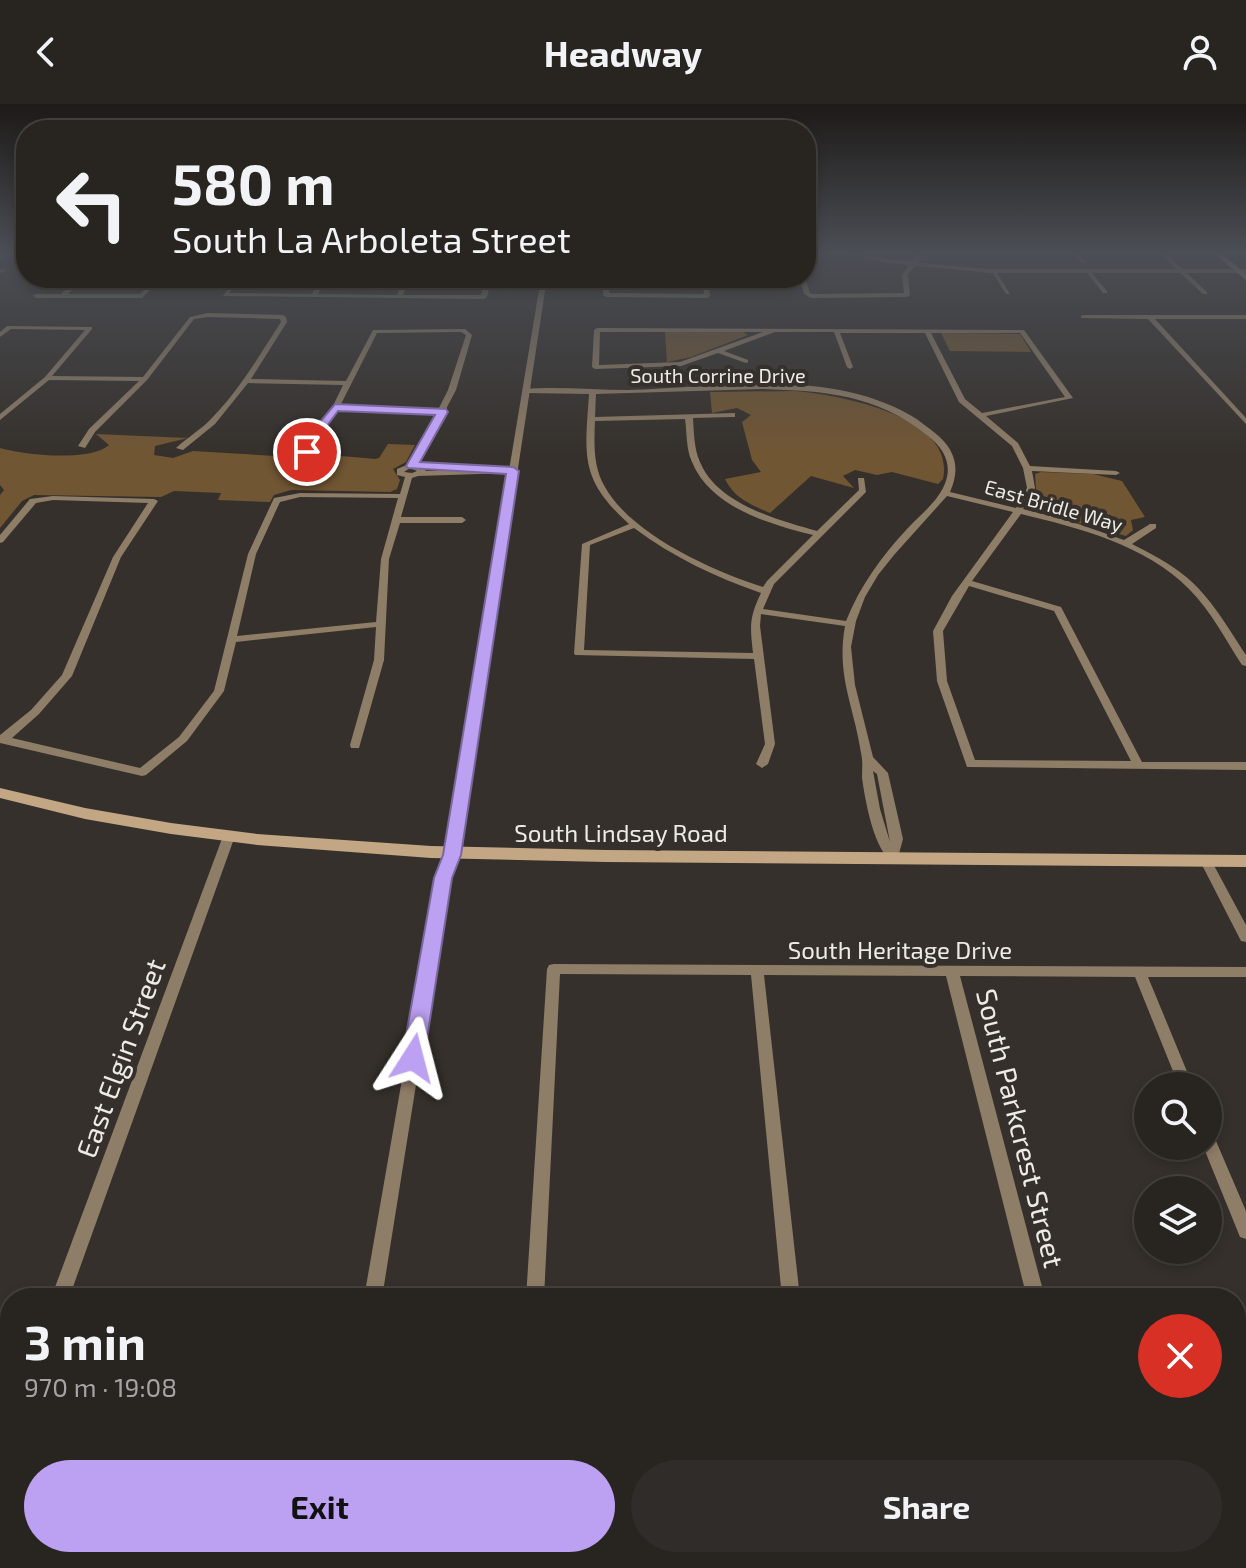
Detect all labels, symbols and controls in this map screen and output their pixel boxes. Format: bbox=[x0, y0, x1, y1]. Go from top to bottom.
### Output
icon: back bbox=[24, 30, 68, 74]
icon: person bbox=[1178, 30, 1222, 74]
text: Headway bbox=[544, 31, 702, 74]
text: 580 m bbox=[172, 149, 335, 216]
icon: left bbox=[40, 152, 144, 256]
text: South La Arboleta Street bbox=[172, 217, 571, 260]
street label: South Corrine Drive bbox=[630, 363, 806, 387]
pin bbox=[273, 418, 341, 486]
icon: arrive bbox=[285, 430, 329, 474]
street label: East Bridle Way bbox=[982, 474, 1126, 536]
street label: South Lindsay Road bbox=[514, 818, 728, 847]
street label: South Heritage Drive bbox=[788, 935, 1012, 964]
street label: East Elgin Street bbox=[68, 954, 172, 1162]
street label: South Parkcrest Street bbox=[970, 985, 1072, 1271]
position arrow bbox=[371, 1016, 455, 1100]
map controls bbox=[1134, 1072, 1222, 1264]
button: search bbox=[1134, 1072, 1222, 1160]
button: layers bbox=[1134, 1176, 1222, 1264]
text: 3 min bbox=[24, 1312, 146, 1370]
button: close bbox=[1138, 1314, 1222, 1398]
text: 970 m · 19:08 bbox=[24, 1371, 177, 1402]
button: Exit bbox=[24, 1460, 615, 1552]
button: Share bbox=[631, 1460, 1222, 1552]

